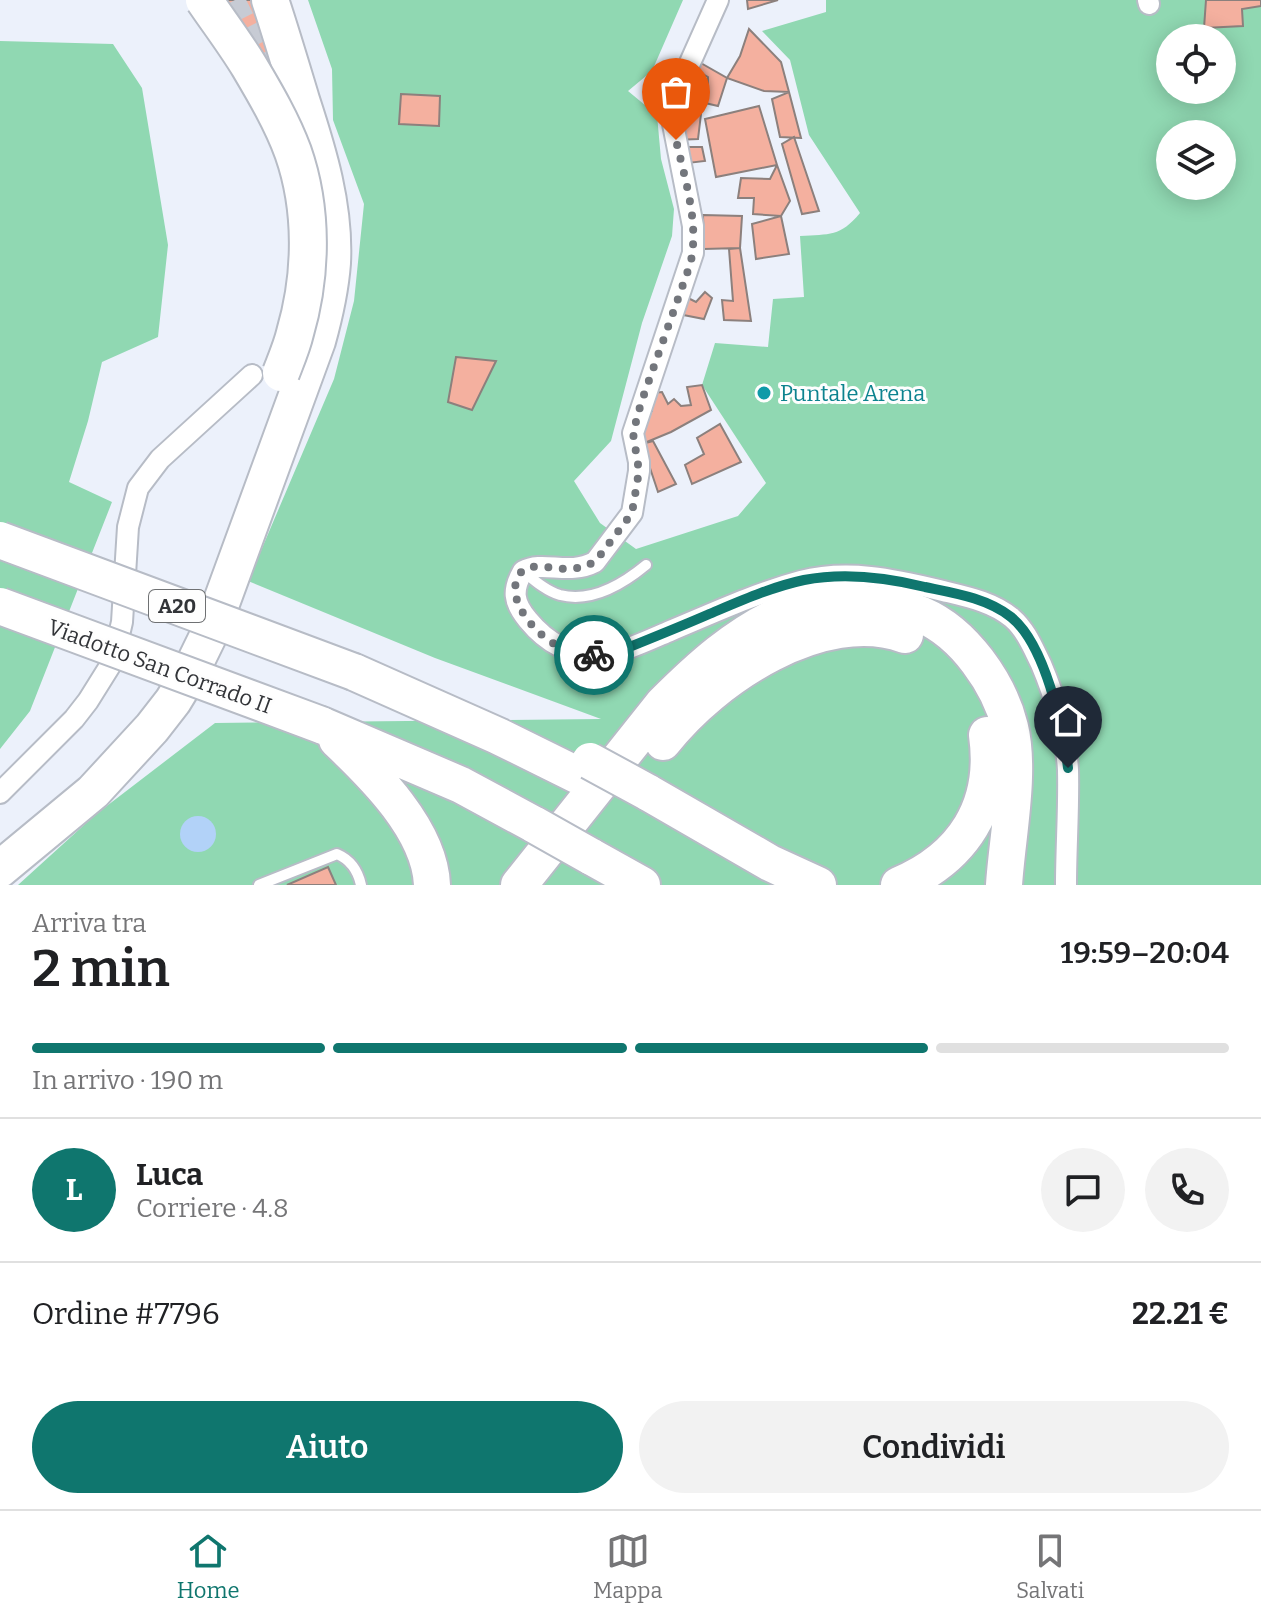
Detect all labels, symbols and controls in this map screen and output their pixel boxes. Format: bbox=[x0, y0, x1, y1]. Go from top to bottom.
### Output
map controls bbox=[1156, 24, 1236, 200]
button: locate bbox=[1156, 24, 1236, 104]
pin bbox=[642, 58, 710, 140]
icon: bag bbox=[654, 70, 698, 114]
button: layers bbox=[1156, 120, 1236, 200]
place label: Puntale Arena bbox=[780, 380, 925, 407]
marker: Puntale Arena bbox=[755, 384, 773, 402]
road number: A20 bbox=[149, 590, 205, 622]
street label: Viadotto San Corrado II bbox=[44, 613, 275, 720]
courier bbox=[554, 615, 634, 695]
icon: bike bbox=[572, 633, 616, 677]
pin bbox=[1034, 686, 1102, 768]
icon: home bbox=[1046, 698, 1090, 742]
text: Arriva tra bbox=[32, 908, 146, 939]
text: 19:59–20:04 bbox=[1060, 935, 1229, 971]
text: 2 min bbox=[32, 937, 170, 1000]
text: In arrivo · 190 m bbox=[32, 1065, 223, 1096]
button: chat bbox=[1041, 1148, 1125, 1232]
button: phone bbox=[1145, 1148, 1229, 1232]
text: Luca bbox=[136, 1157, 203, 1193]
text: L bbox=[66, 1172, 82, 1208]
text: Corriere · 4.8 bbox=[136, 1193, 289, 1224]
text: Ordine #7796 bbox=[32, 1296, 220, 1332]
text: 22.21 € bbox=[1132, 1296, 1229, 1332]
button: Aiuto bbox=[32, 1401, 623, 1493]
button: Condividi bbox=[639, 1401, 1229, 1493]
tab: Home bbox=[177, 1529, 240, 1604]
tab: Mappa bbox=[593, 1529, 662, 1604]
tab: Salvati bbox=[1016, 1529, 1084, 1604]

